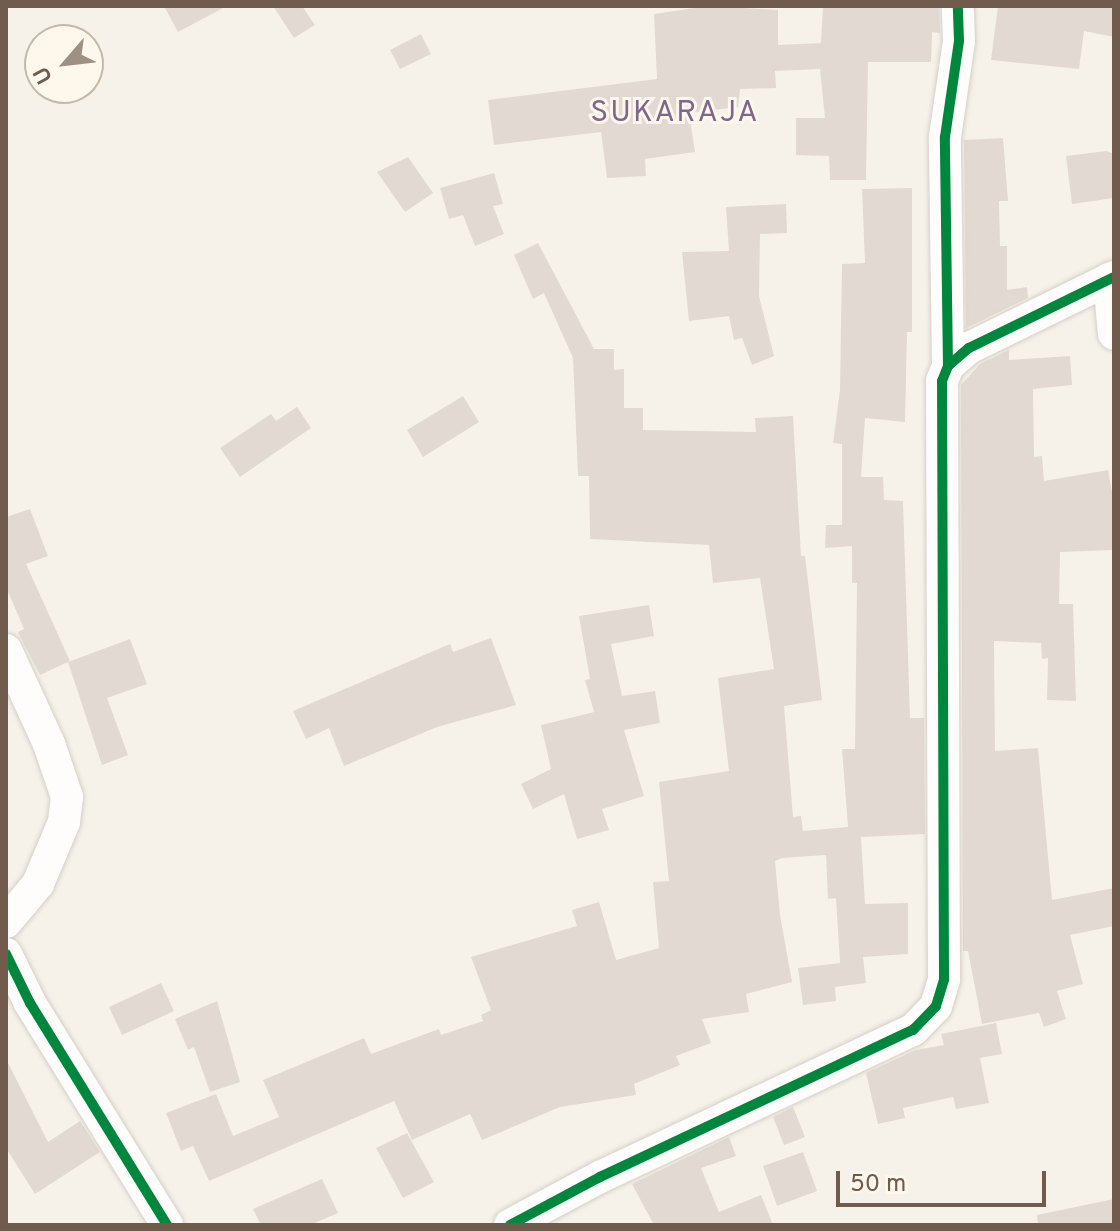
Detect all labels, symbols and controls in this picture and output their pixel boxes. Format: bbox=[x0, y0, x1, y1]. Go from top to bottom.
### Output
north arrow bbox=[24, 24, 104, 104]
text: U bbox=[29, 61, 60, 88]
district label: SUKARAJA bbox=[590, 96, 760, 132]
scale bar bbox=[840, 1155, 1050, 1205]
text: 50 m bbox=[850, 1170, 906, 1200]

